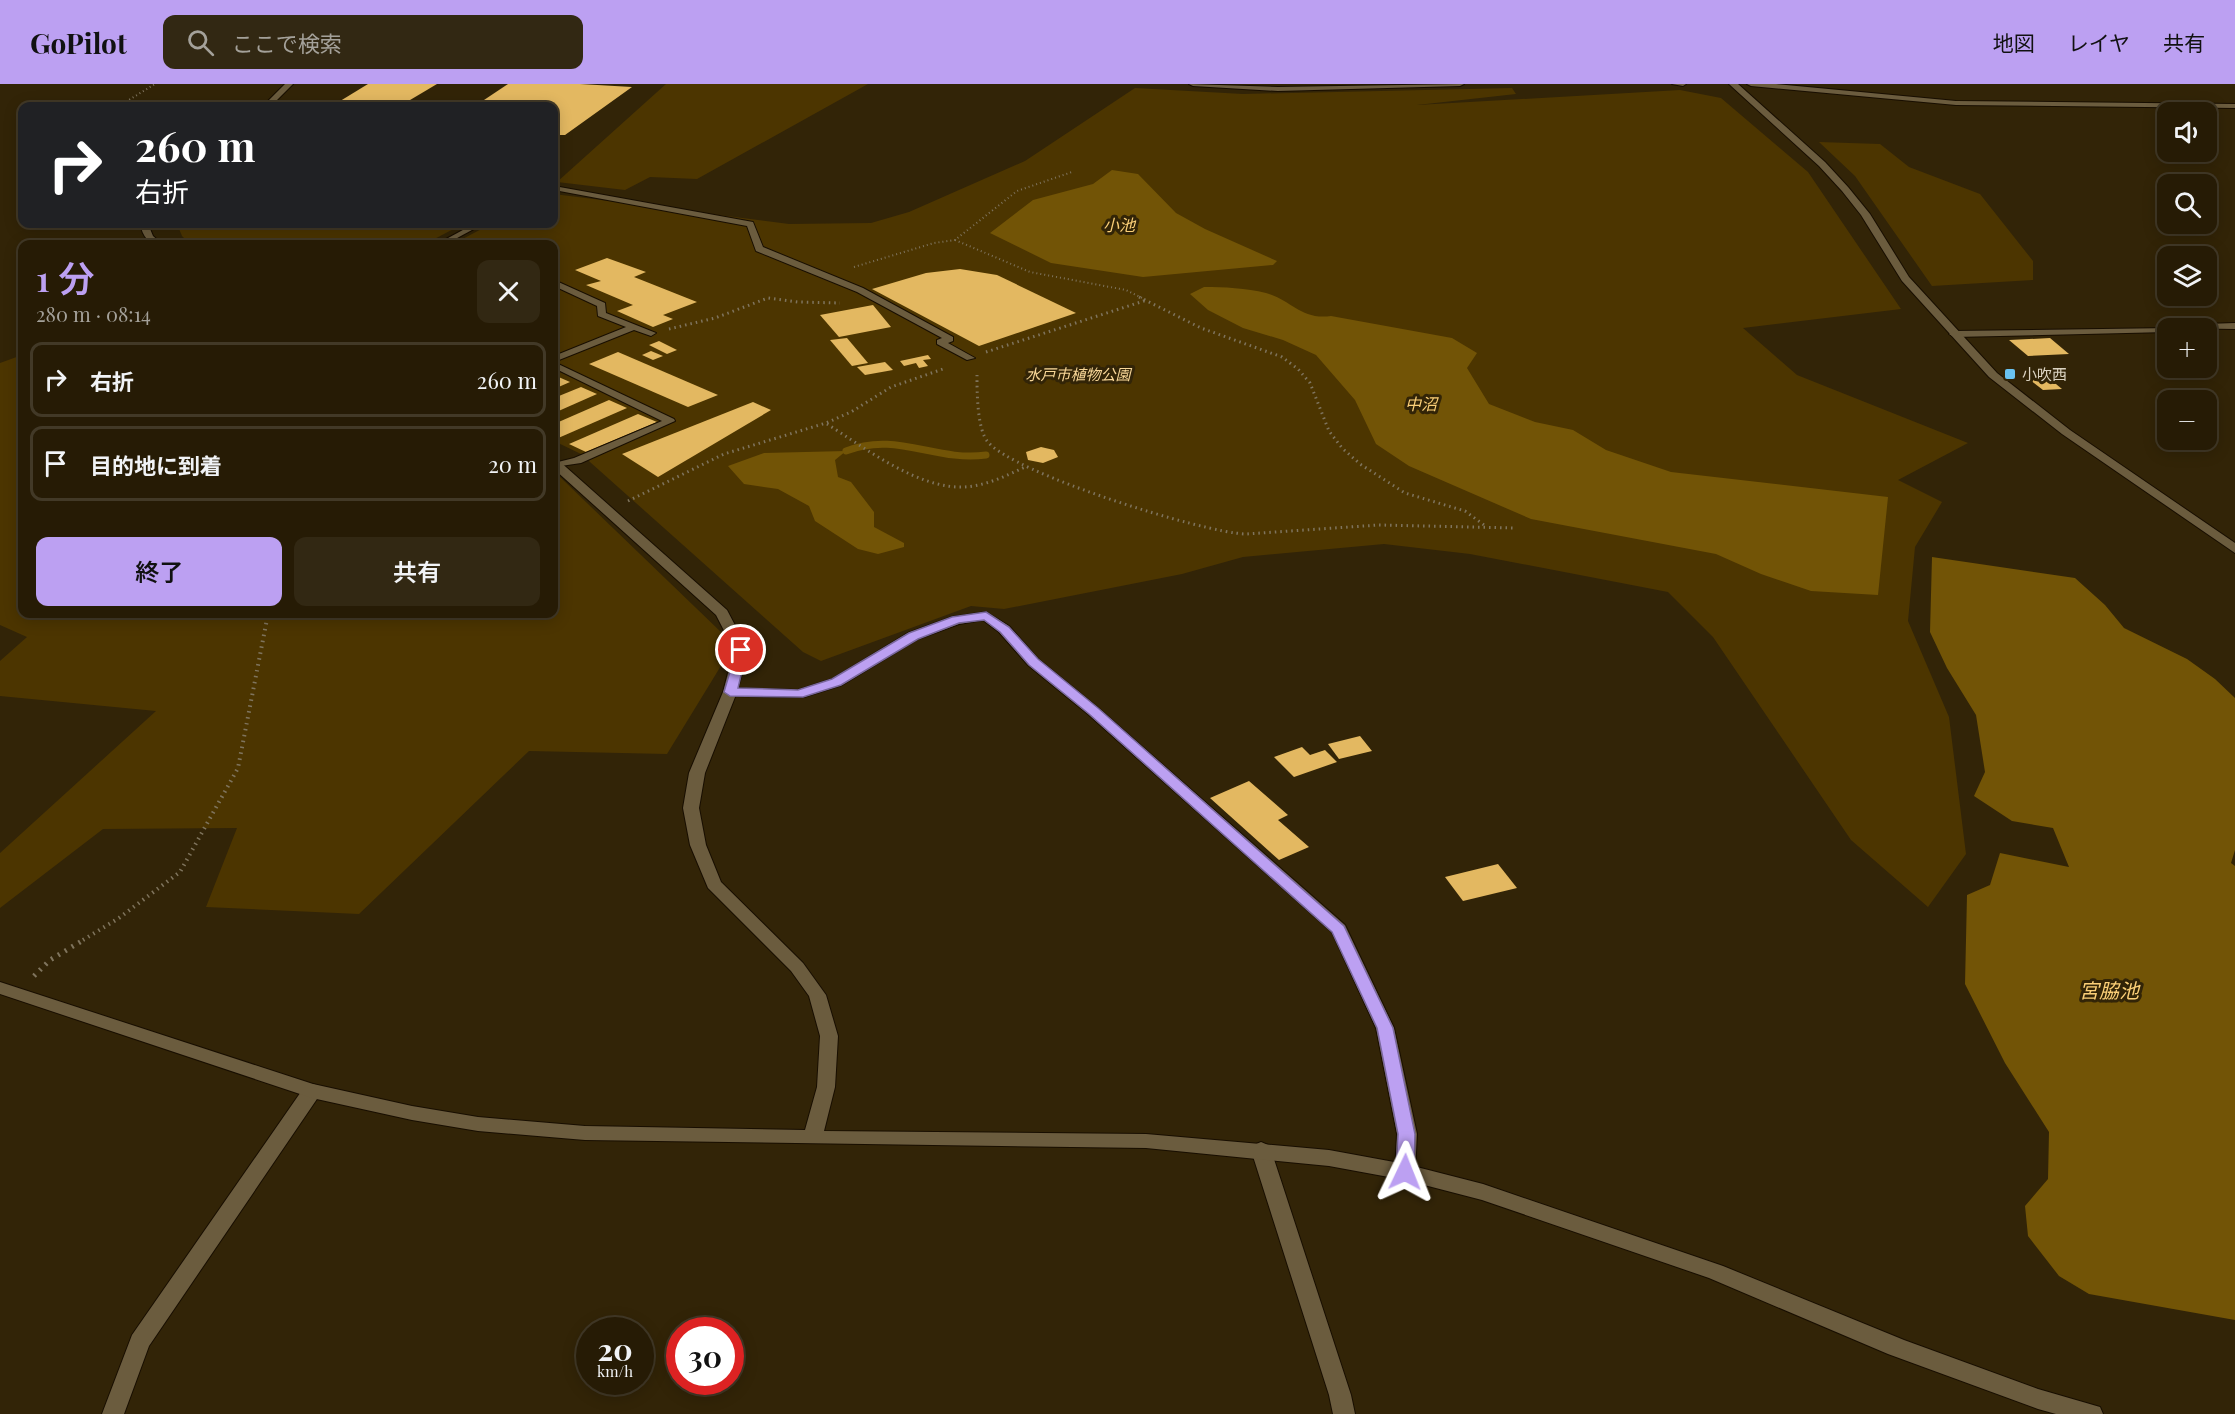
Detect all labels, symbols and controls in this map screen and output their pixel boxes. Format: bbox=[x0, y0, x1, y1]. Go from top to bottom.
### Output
search box bbox=[163, 15, 583, 69]
text: GoPilot bbox=[30, 24, 127, 61]
icon: search bbox=[184, 26, 217, 59]
text: ここで検索 bbox=[232, 28, 342, 58]
text: 地図 bbox=[1993, 28, 2035, 56]
text: レイヤ bbox=[2068, 28, 2130, 56]
text: 共有 bbox=[2163, 28, 2205, 56]
map controls bbox=[2157, 102, 2217, 450]
button: sound bbox=[2157, 102, 2217, 162]
text: 260 m bbox=[135, 117, 255, 173]
icon: right bbox=[36, 126, 114, 204]
text: 右折 bbox=[135, 173, 189, 209]
button: search bbox=[2157, 174, 2217, 234]
water label: 小池 bbox=[1103, 214, 1137, 235]
button: layers bbox=[2157, 246, 2217, 306]
text: 1 分 bbox=[36, 253, 94, 301]
button: close bbox=[477, 260, 540, 323]
text: 280 m · 08:14 bbox=[36, 300, 151, 327]
button: + bbox=[2157, 318, 2217, 378]
icon: right bbox=[39, 363, 72, 396]
park label: 水戸市植物公園 bbox=[1025, 364, 1132, 384]
place label: 小吹西 bbox=[2022, 364, 2067, 384]
text: 260 m bbox=[477, 365, 537, 395]
text: 右折 bbox=[90, 366, 134, 396]
marker: 小吹西 bbox=[2003, 367, 2017, 381]
button: − bbox=[2157, 390, 2217, 450]
water label: 中沼 bbox=[1405, 393, 1439, 414]
icon: arrive bbox=[39, 447, 72, 480]
text: 20 m bbox=[488, 449, 537, 479]
text: 目的地に到着 bbox=[90, 450, 222, 480]
button: 終了 bbox=[36, 537, 282, 606]
button: 共有 bbox=[294, 537, 540, 606]
pin bbox=[715, 624, 766, 675]
icon: arrive bbox=[724, 633, 757, 666]
water label: 宮脇池 bbox=[2079, 976, 2141, 1003]
position arrow bbox=[1373, 1140, 1437, 1204]
speed limit sign: 30 bbox=[666, 1317, 744, 1395]
text: 20 bbox=[597, 1329, 633, 1369]
text: km/h bbox=[597, 1361, 633, 1381]

